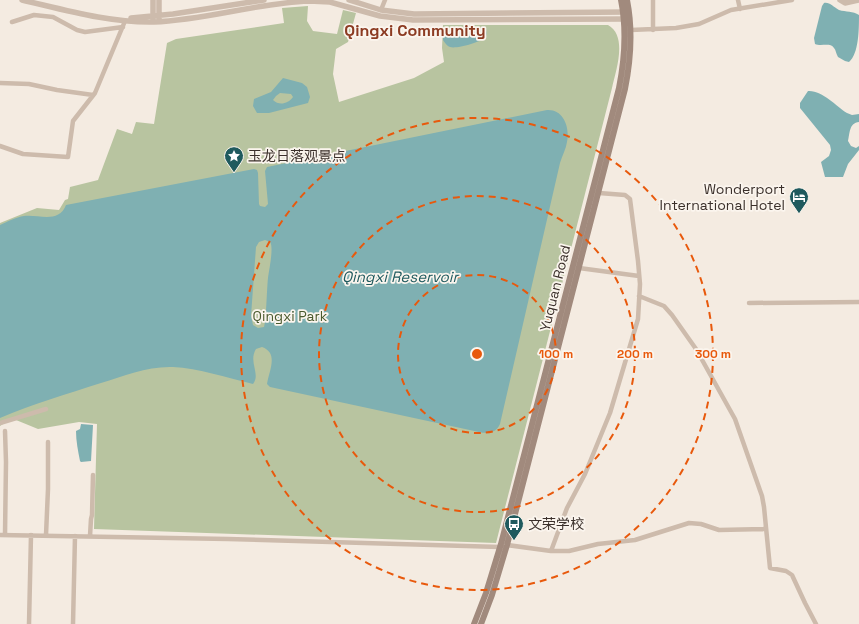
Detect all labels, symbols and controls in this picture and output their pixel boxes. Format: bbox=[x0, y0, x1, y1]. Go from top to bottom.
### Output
district label: Qingxi Community bbox=[344, 20, 486, 41]
place icon: 玉龙日落观景点 bbox=[223, 145, 245, 173]
place label: 玉龙日落观景点 bbox=[248, 147, 346, 165]
place label: Wonderport International Hotel bbox=[660, 180, 785, 214]
hotel icon: Wonderport International Hotel bbox=[788, 186, 810, 214]
street label: Yuquan Road bbox=[536, 243, 574, 333]
water label: Qingxi Reservoir bbox=[342, 267, 459, 286]
park label: Qingxi Park bbox=[253, 307, 328, 325]
text: 100 m bbox=[539, 346, 573, 362]
text: 200 m bbox=[617, 346, 653, 362]
text: 300 m bbox=[695, 346, 731, 362]
centre of rings bbox=[470, 347, 484, 361]
bus stop icon: 文荣学校 bbox=[503, 513, 525, 541]
place label: 文荣学校 bbox=[528, 515, 584, 533]

